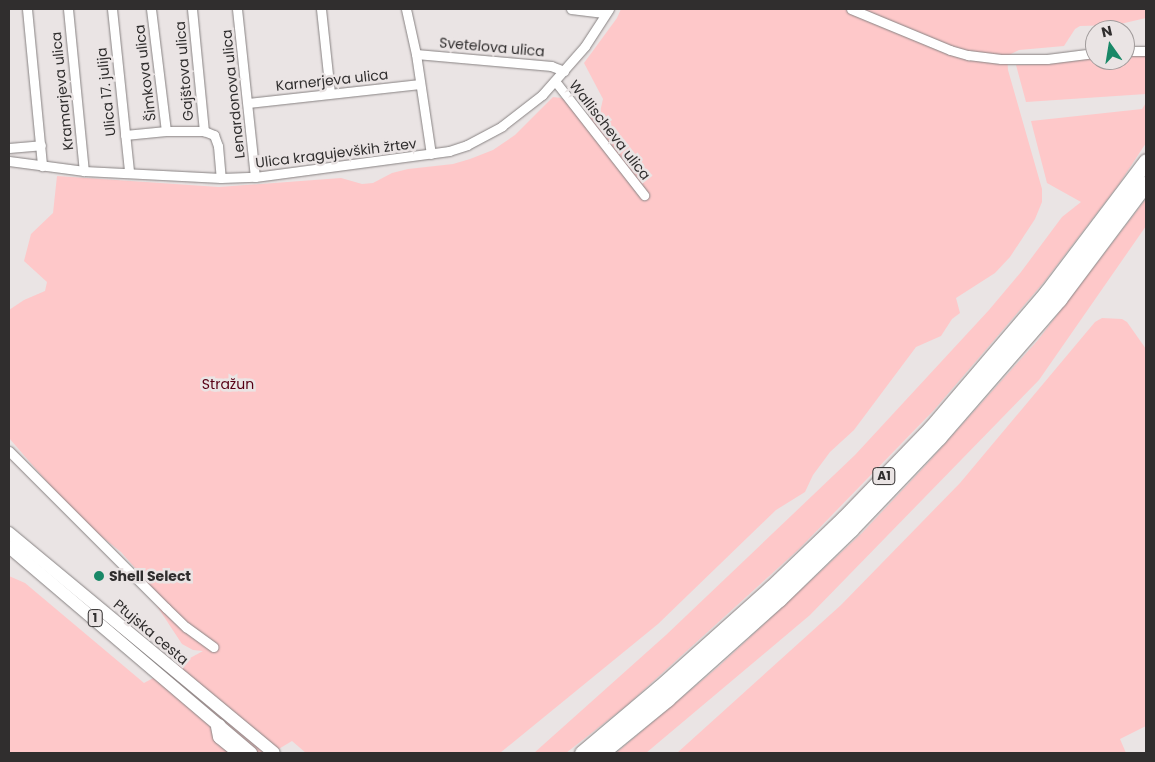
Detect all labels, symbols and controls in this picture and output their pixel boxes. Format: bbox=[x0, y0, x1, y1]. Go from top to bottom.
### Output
street label: Gajštova ulica bbox=[171, 20, 197, 122]
north arrow bbox=[1085, 20, 1135, 70]
text: N bbox=[1099, 20, 1114, 42]
street label: Šimkova ulica bbox=[131, 24, 159, 122]
street label: Lenardonova ulica bbox=[218, 29, 248, 159]
street label: Kramarjeva ulica bbox=[47, 31, 77, 151]
street label: Svetelova ulica bbox=[439, 34, 545, 60]
street label: Ulica 17. julija bbox=[93, 47, 119, 137]
street label: Karnerjeva ulica bbox=[275, 66, 389, 94]
street label: Wallischeva ulica bbox=[566, 77, 654, 183]
street label: Ulica kragujevških žrtev bbox=[254, 135, 418, 171]
park label: Stražun bbox=[202, 376, 254, 392]
road number: A1 bbox=[872, 466, 896, 486]
place label: Shell Select bbox=[109, 568, 191, 584]
marker: Shell Select bbox=[93, 570, 105, 582]
street label: Ptujska cesta bbox=[110, 596, 192, 668]
road number: 1 bbox=[88, 608, 102, 628]

